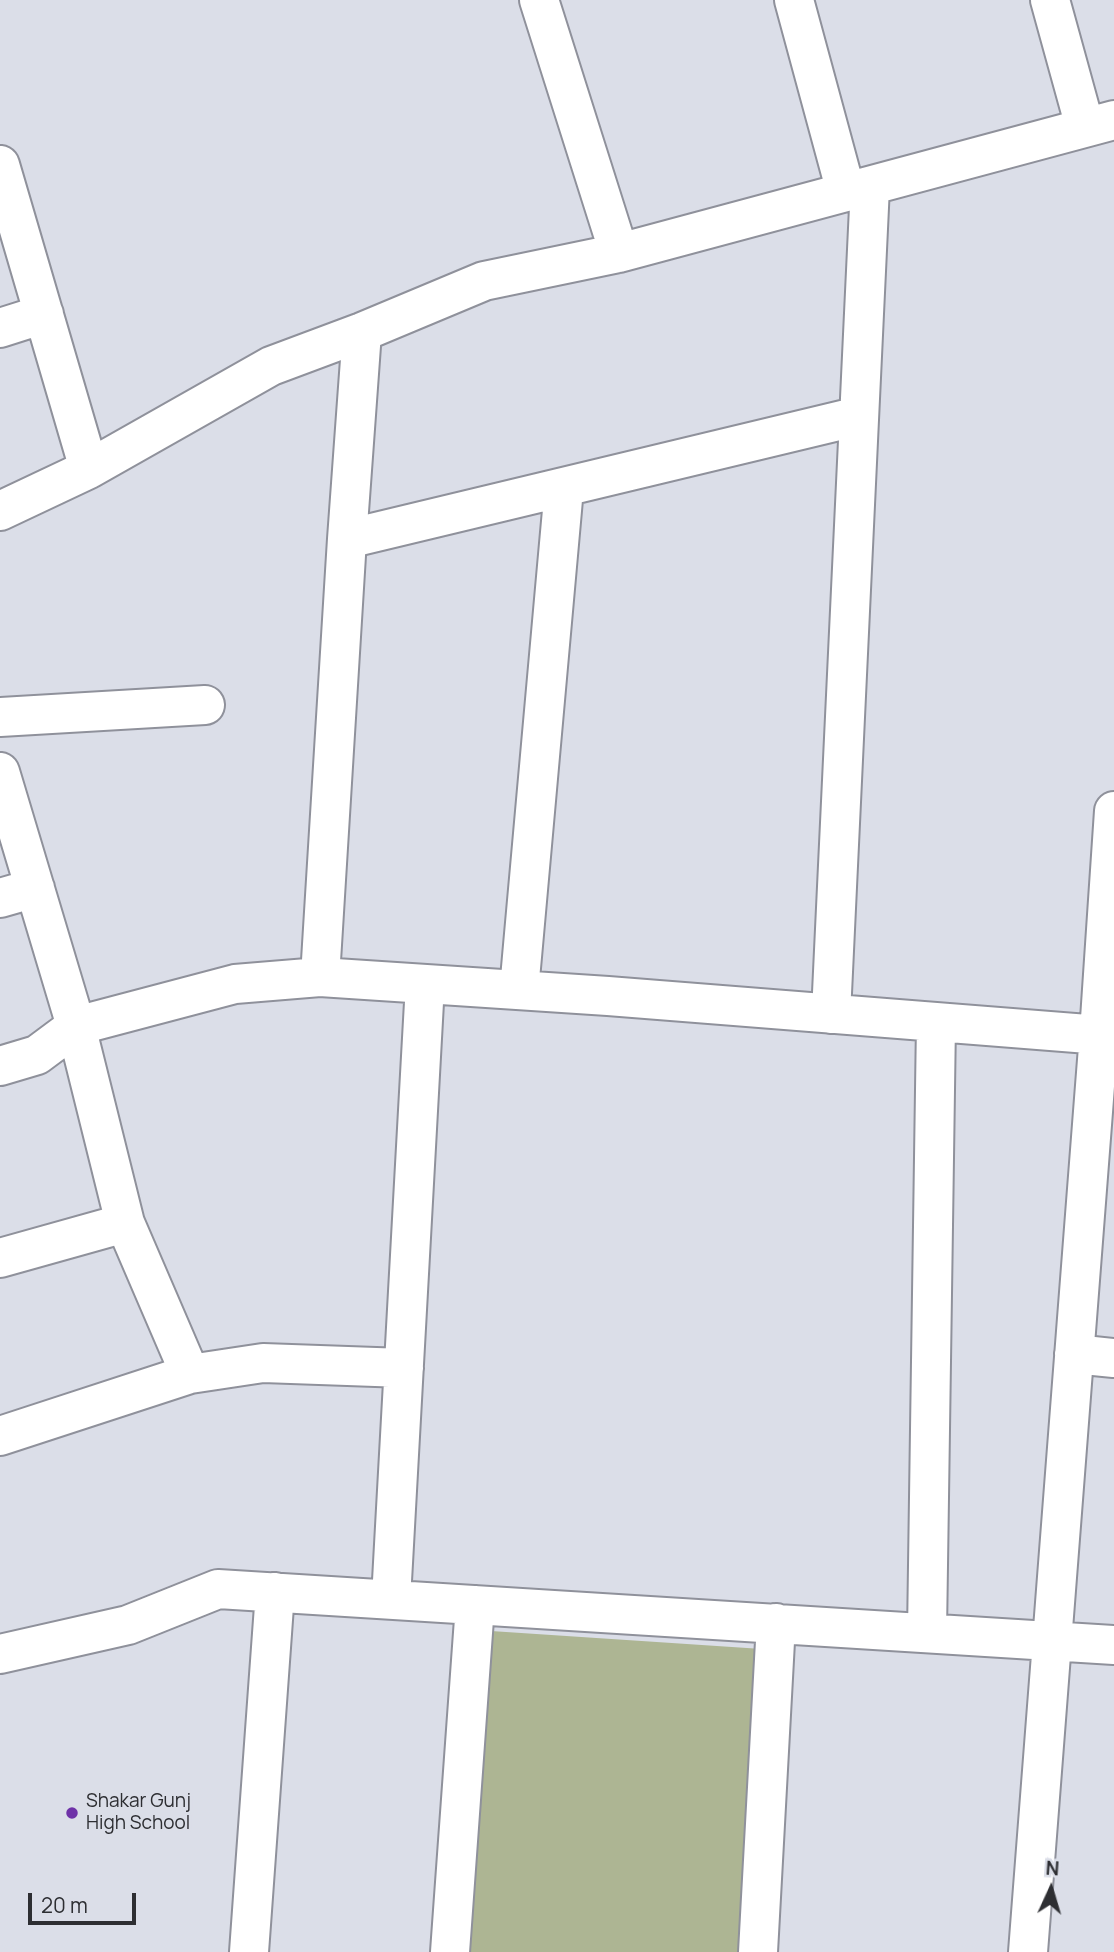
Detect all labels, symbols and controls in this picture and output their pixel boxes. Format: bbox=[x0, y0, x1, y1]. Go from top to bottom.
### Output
place label: Shakar Gunj High School bbox=[86, 1791, 191, 1835]
marker: Shakar Gunj High School bbox=[64, 1805, 80, 1821]
north arrow bbox=[1016, 1854, 1086, 1924]
text: N bbox=[1045, 1855, 1060, 1881]
scale bar bbox=[32, 1878, 140, 1922]
text: 20 m bbox=[41, 1891, 88, 1919]

